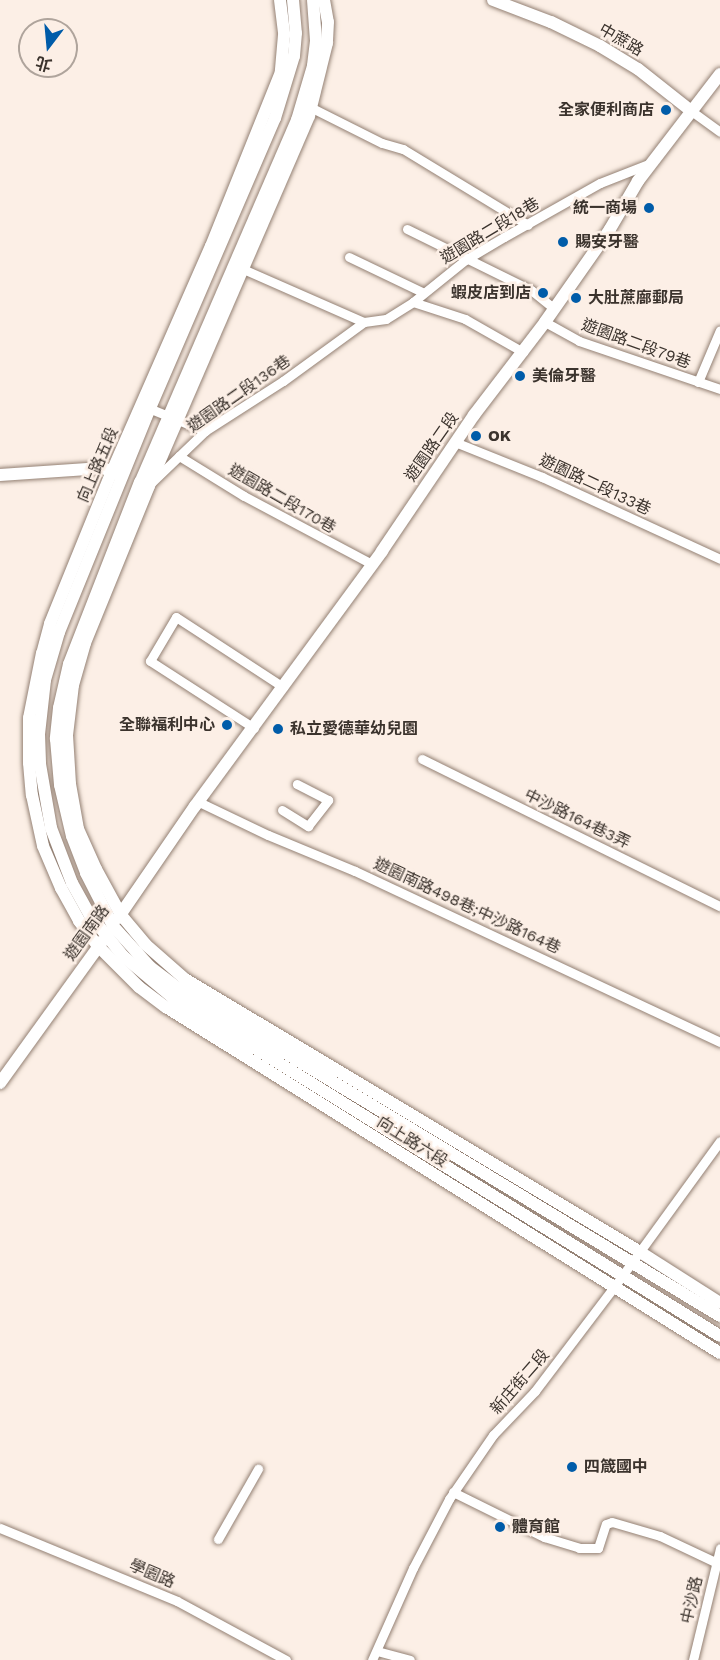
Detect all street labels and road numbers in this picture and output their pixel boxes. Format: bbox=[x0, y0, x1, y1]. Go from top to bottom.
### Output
street label: 中蔗路 bbox=[595, 20, 647, 60]
street label: 遊園路二段18巷 bbox=[437, 194, 543, 268]
street label: 遊園路二段79巷 bbox=[579, 315, 693, 373]
street label: 遊園路二段136巷 bbox=[184, 351, 294, 437]
street label: 遊園路二段 bbox=[401, 409, 463, 485]
street label: 向上路五段 bbox=[74, 424, 122, 506]
street label: 遊園路二段133巷 bbox=[536, 451, 654, 519]
street label: 遊園路二段170巷 bbox=[225, 460, 339, 538]
street label: 中沙路164巷3弄 bbox=[521, 785, 633, 853]
street label: 遊園南路498巷;中沙路164巷 bbox=[371, 854, 563, 958]
street label: 遊園南路 bbox=[60, 901, 114, 965]
street label: 向上路六段 bbox=[373, 1113, 451, 1171]
street label: 新庄街二段 bbox=[487, 1346, 553, 1418]
street label: 學園路 bbox=[126, 1556, 178, 1592]
street label: 中沙路 bbox=[677, 1574, 707, 1626]

